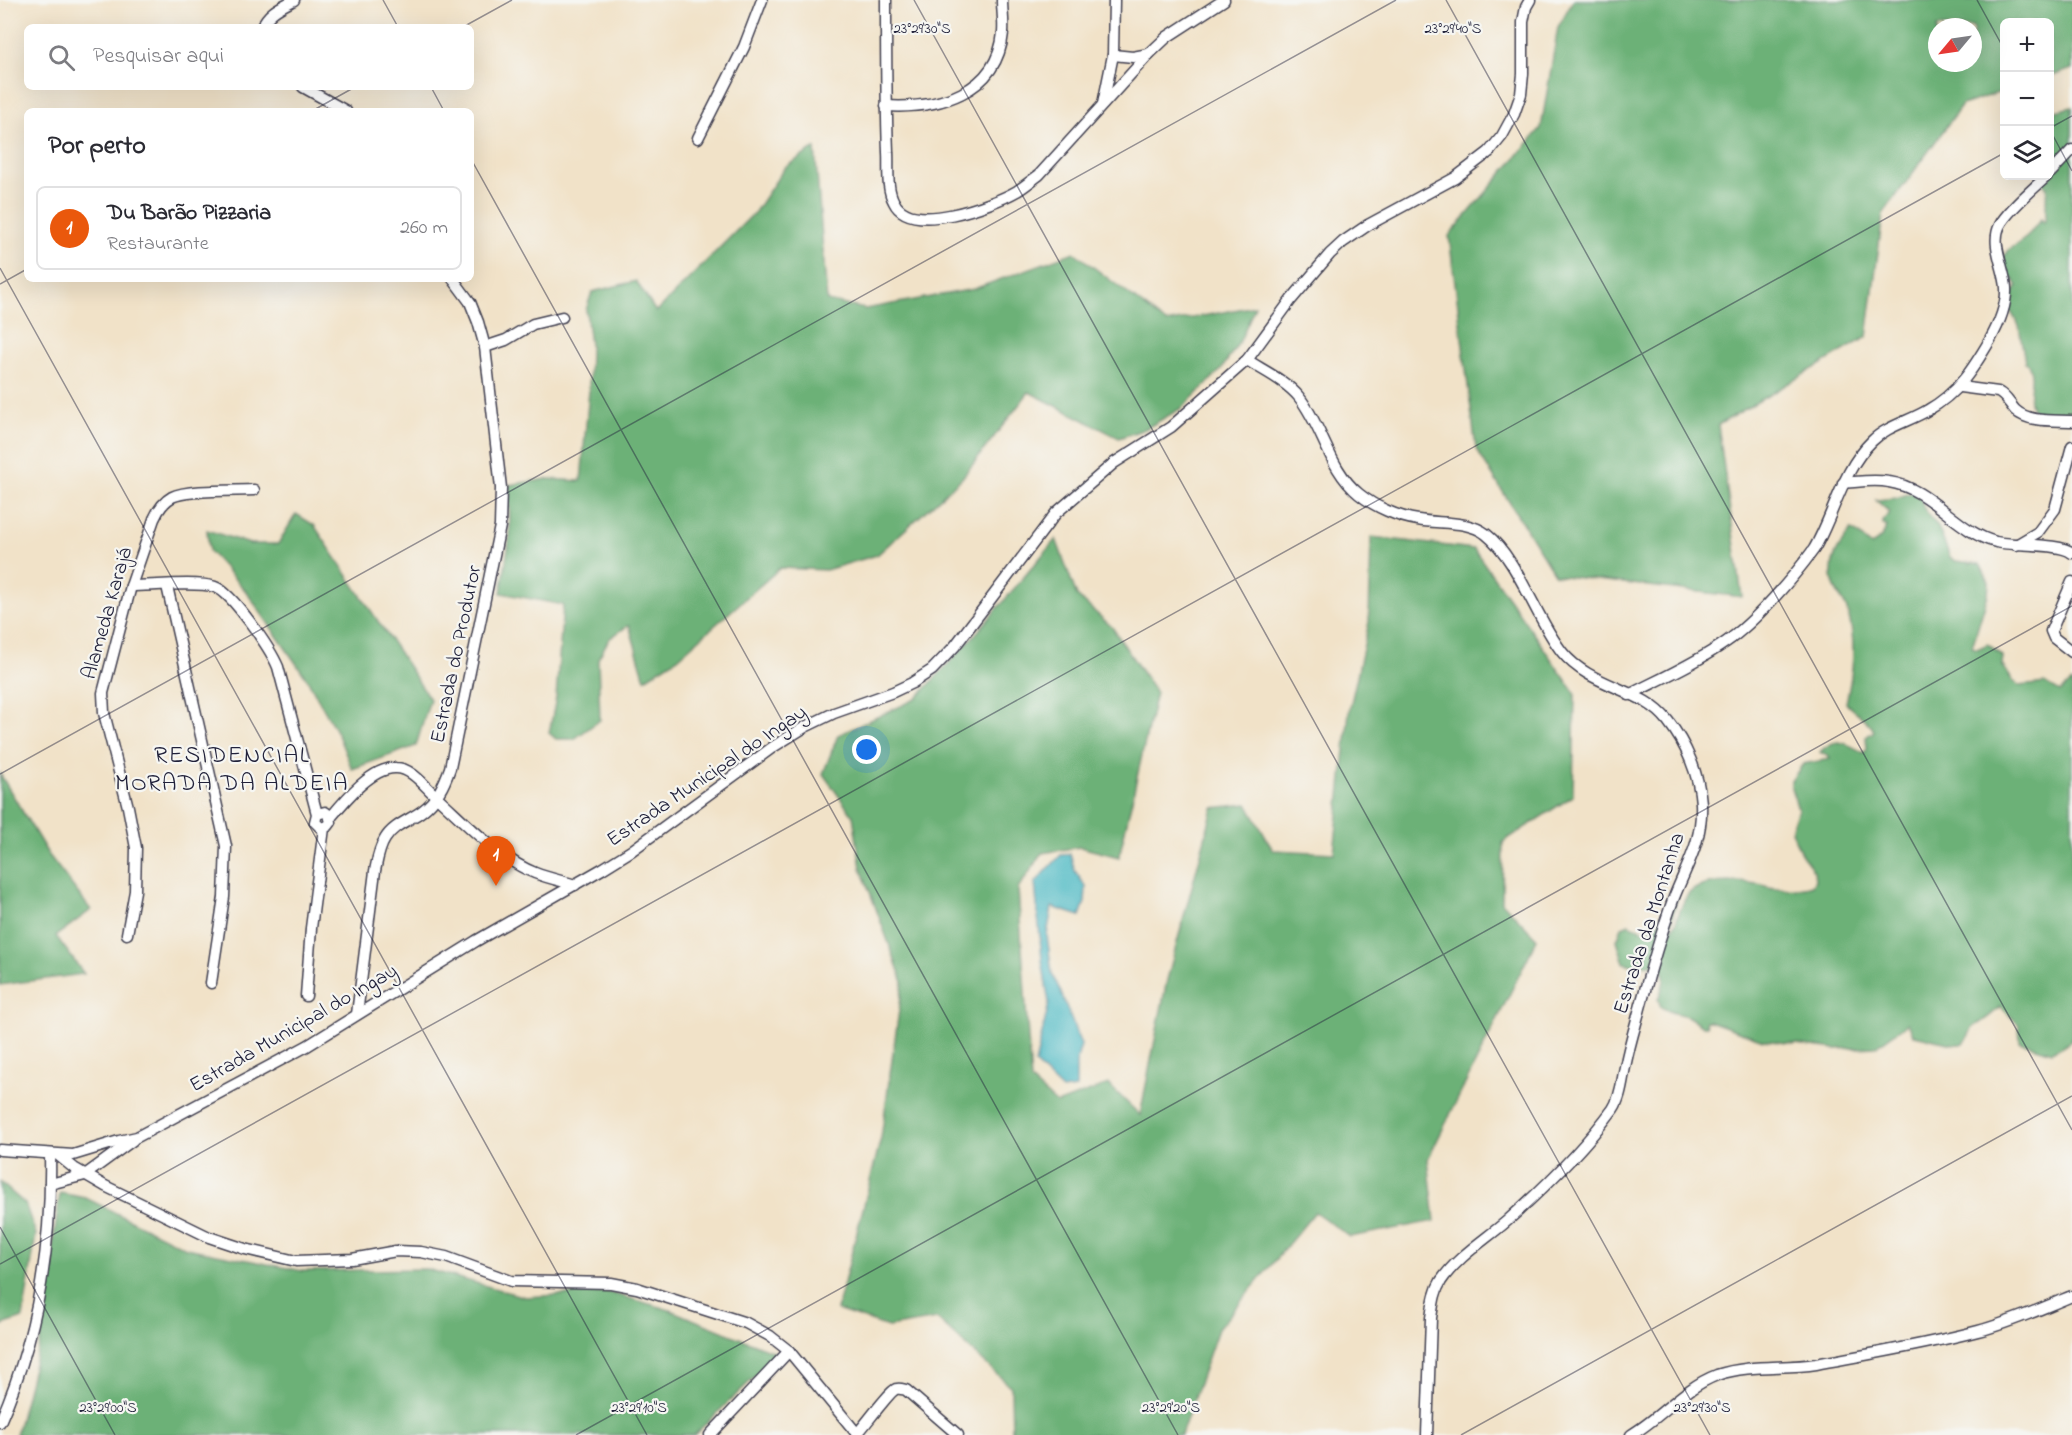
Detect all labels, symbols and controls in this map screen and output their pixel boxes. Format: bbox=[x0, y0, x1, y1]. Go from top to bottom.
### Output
text: 23°29'30"S bbox=[893, 18, 951, 40]
text: 23°29'40"S bbox=[1424, 18, 1482, 40]
north arrow bbox=[1928, 18, 1982, 72]
map controls bbox=[2000, 18, 2054, 180]
button: + bbox=[2000, 18, 2054, 72]
search box bbox=[24, 24, 474, 90]
icon: search bbox=[45, 41, 78, 74]
text: Pesquisar aqui bbox=[93, 41, 224, 73]
button: − bbox=[2000, 72, 2054, 126]
button: layers bbox=[2000, 126, 2054, 180]
text: Por perto bbox=[48, 128, 146, 166]
text: Du Barão Pizzaria bbox=[107, 198, 271, 230]
text: 1 bbox=[66, 214, 73, 243]
text: 260 m bbox=[400, 214, 448, 243]
text: Restaurante bbox=[107, 230, 209, 259]
street label: Alameda Karajá bbox=[75, 544, 141, 683]
street label: Estrada do Produtor bbox=[423, 562, 491, 746]
street label: Estrada Municipal do Ingay bbox=[601, 698, 814, 857]
your location bbox=[852, 735, 881, 764]
district label: RESIDENCIAL MORADA DA ALDEIA bbox=[115, 739, 349, 802]
street label: Estrada da Montanha bbox=[1606, 829, 1693, 1018]
pin: 1 bbox=[476, 836, 516, 886]
street label: Estrada Municipal do Ingay bbox=[184, 957, 405, 1102]
text: 23°29'00"S bbox=[79, 1397, 137, 1419]
text: 23°29'10"S bbox=[611, 1397, 667, 1419]
text: 23°29'20"S bbox=[1142, 1397, 1201, 1419]
text: 23°29'30"S bbox=[1673, 1397, 1731, 1419]

